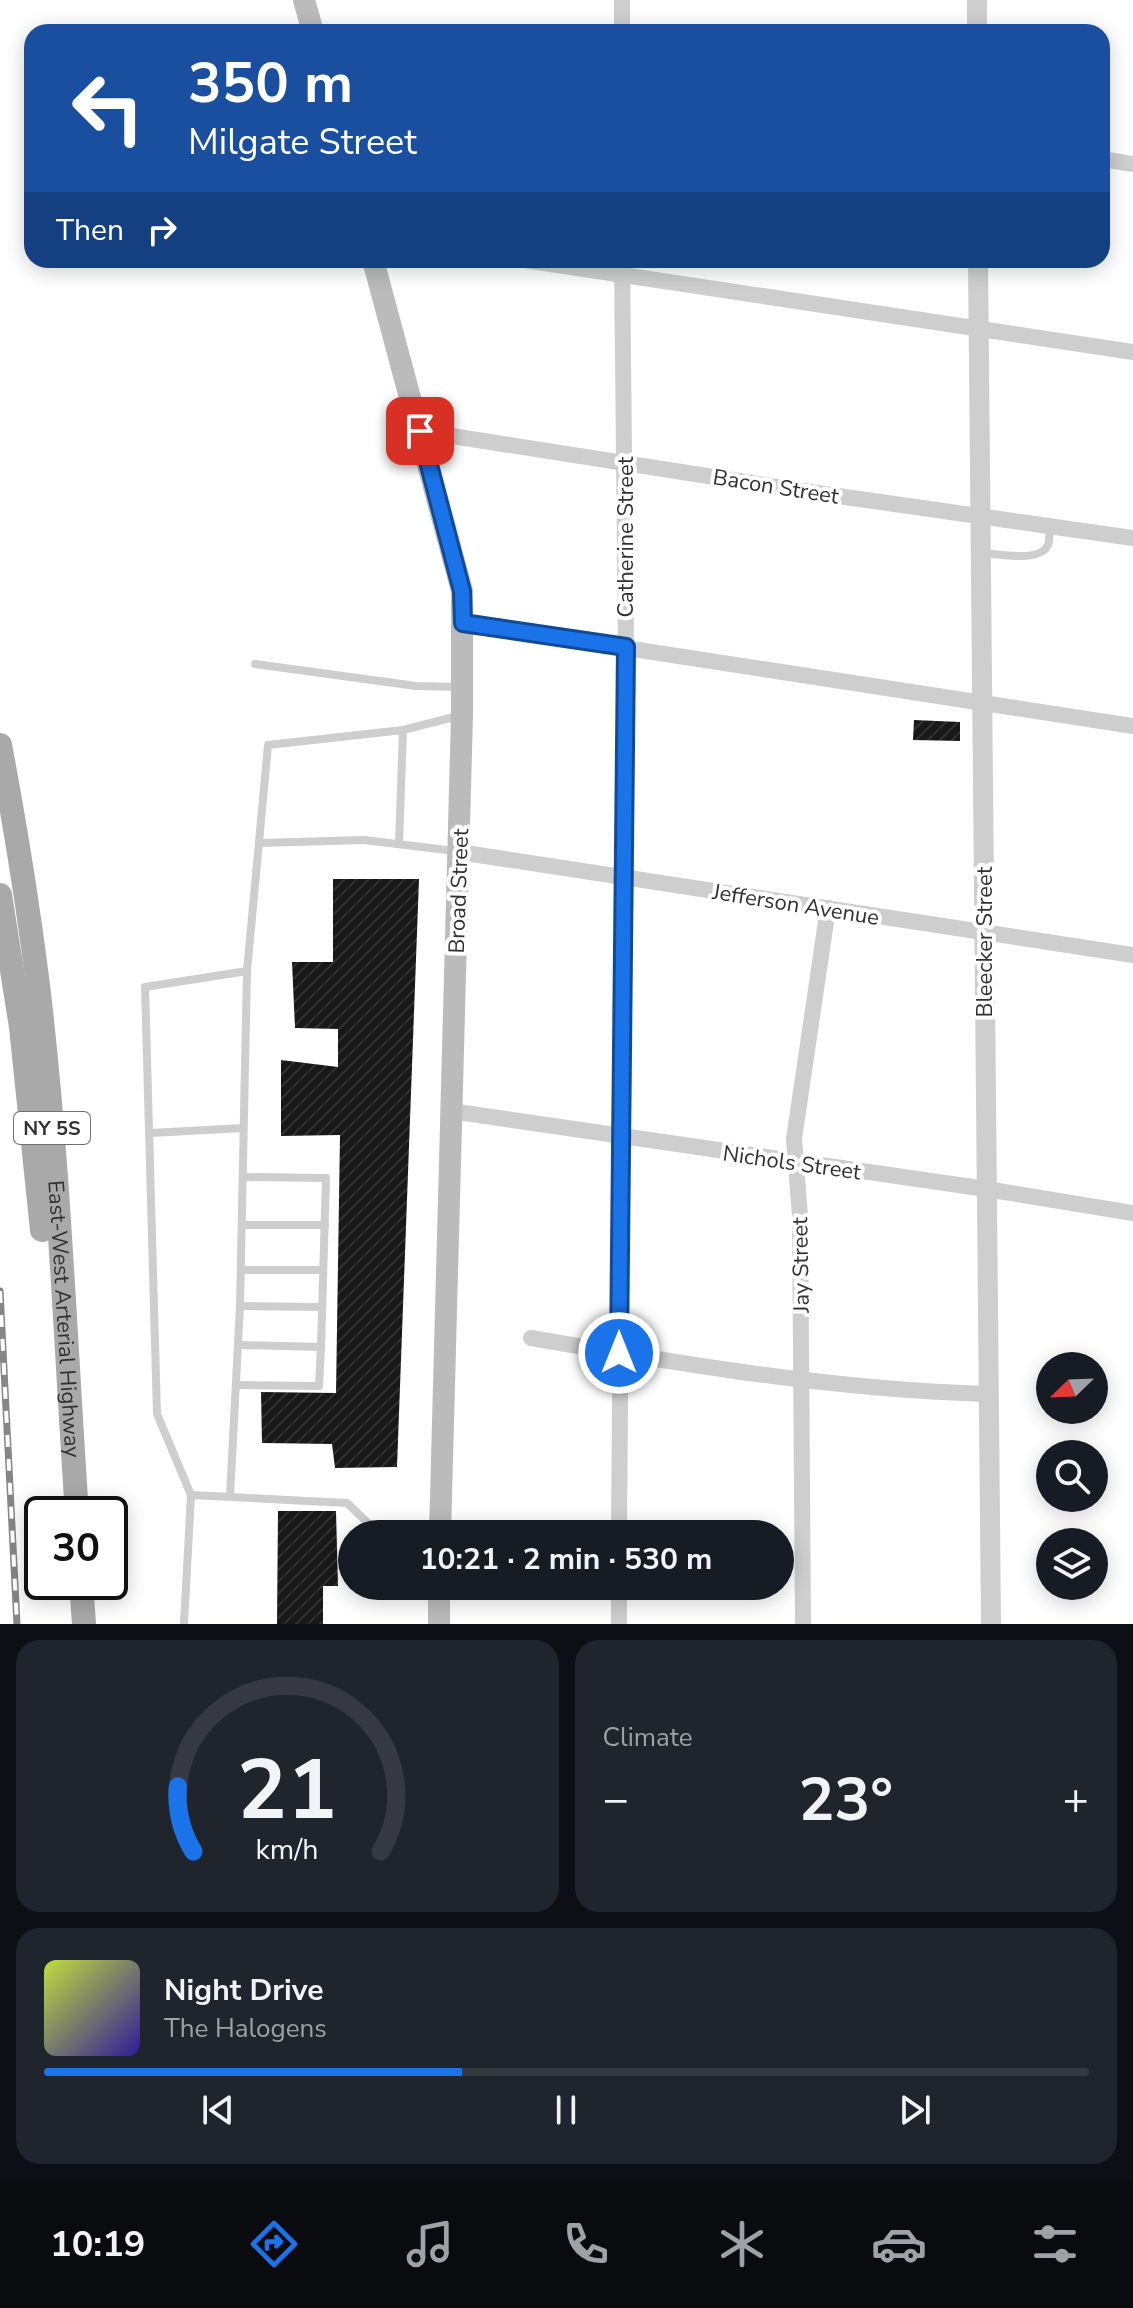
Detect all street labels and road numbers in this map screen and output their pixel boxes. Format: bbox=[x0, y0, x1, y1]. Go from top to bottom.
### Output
street label: Catherine Street bbox=[611, 456, 641, 617]
street label: Bacon Street bbox=[711, 462, 841, 512]
street label: Broad Street bbox=[442, 828, 476, 954]
street label: Bleecker Street bbox=[970, 866, 1000, 1017]
street label: Jefferson Avenue bbox=[709, 877, 881, 933]
road number: NY 5S bbox=[14, 1112, 90, 1144]
street label: Nichols Street bbox=[721, 1138, 863, 1188]
street label: East-West Arterial Highway bbox=[40, 1179, 87, 1459]
street label: Jay Street bbox=[785, 1217, 817, 1314]

